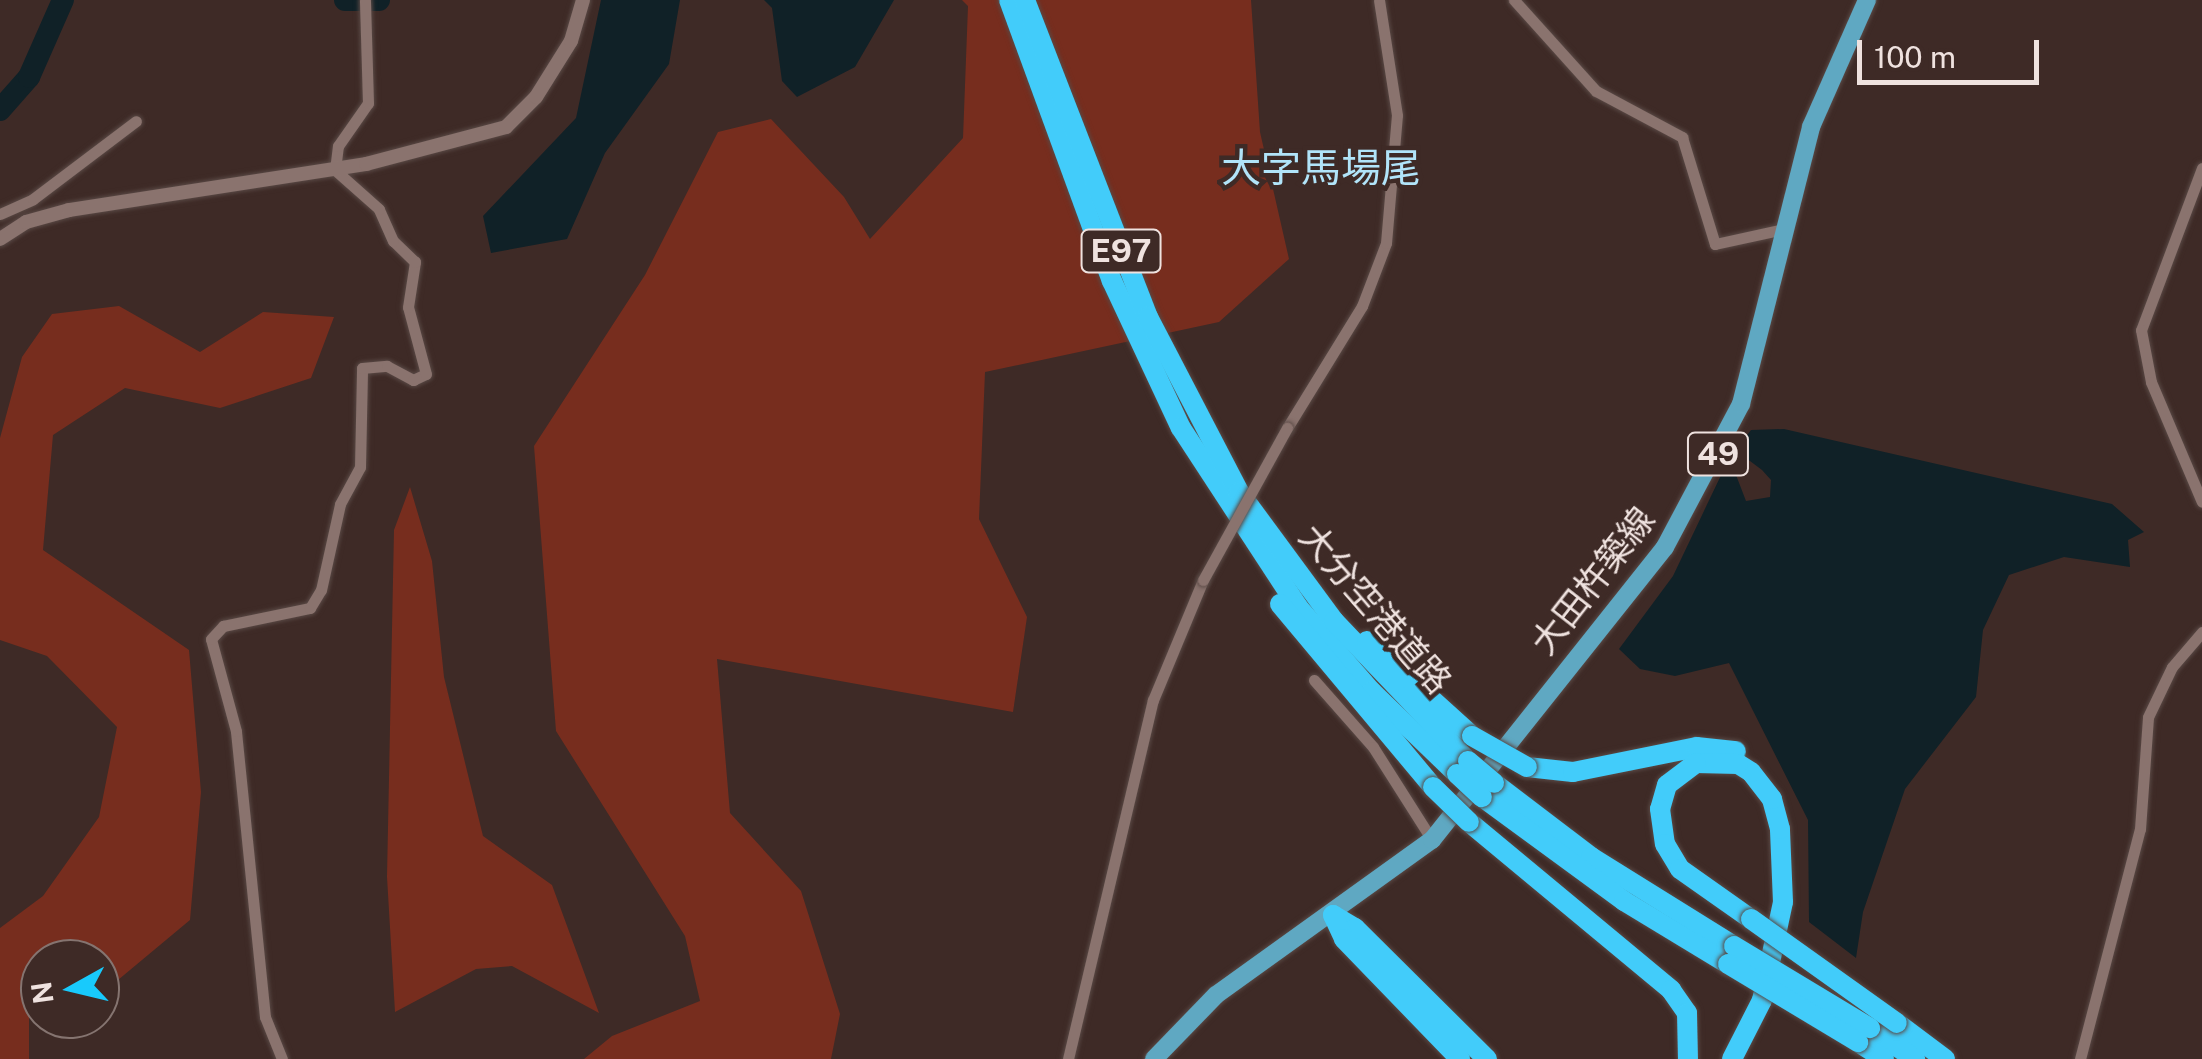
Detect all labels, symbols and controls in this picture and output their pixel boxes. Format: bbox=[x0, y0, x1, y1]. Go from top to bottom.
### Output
scale bar bbox=[1862, 20, 2044, 82]
text: 100 m bbox=[1874, 39, 1956, 75]
district label: 大字馬場尾 bbox=[1221, 144, 1421, 192]
road number: E97 bbox=[1078, 224, 1164, 278]
road number: 49 bbox=[1686, 427, 1750, 481]
street label: 大田杵築線 bbox=[1523, 499, 1663, 663]
street label: 大分空港道路 bbox=[1290, 516, 1460, 702]
north arrow bbox=[20, 939, 120, 1039]
text: N bbox=[24, 980, 60, 1006]

